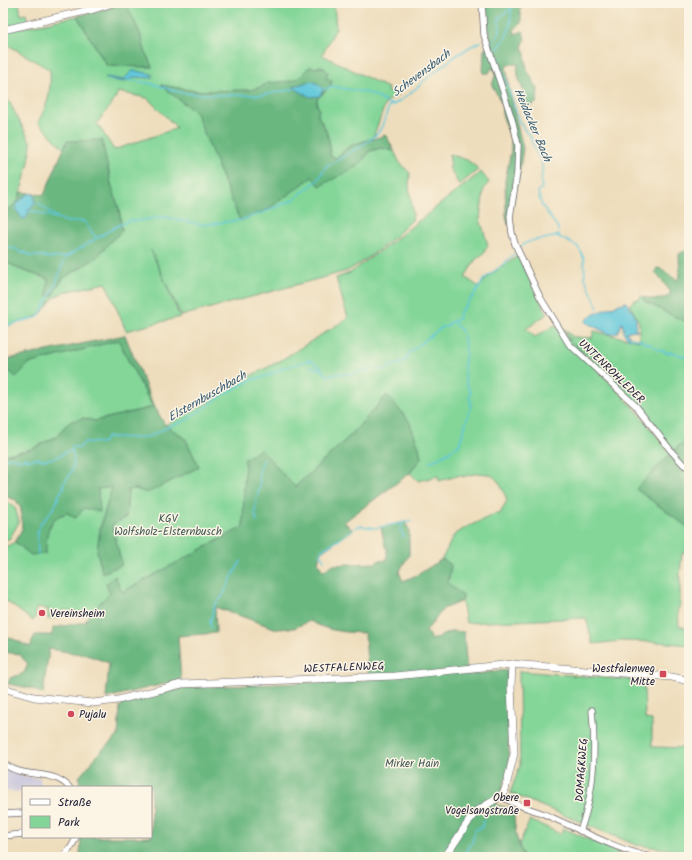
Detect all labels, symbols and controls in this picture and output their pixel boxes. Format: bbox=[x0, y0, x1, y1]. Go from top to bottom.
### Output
water label: Schevensbach bbox=[388, 44, 456, 102]
water label: Heidacker Bach bbox=[509, 86, 557, 166]
street label: UNTENROHLEDER bbox=[574, 335, 649, 409]
water label: Elsternbuschbach bbox=[164, 365, 252, 427]
park label: KGV Wolfsholz-Elsternbusch bbox=[114, 510, 222, 541]
place label: Vereinsheim bbox=[50, 605, 105, 623]
marker: Vereinsheim bbox=[37, 608, 47, 618]
street label: WESTFALENWEG bbox=[303, 658, 385, 678]
place label: Westfalenweg Mitte bbox=[592, 660, 655, 691]
marker: Westfalenweg Mitte bbox=[658, 669, 668, 679]
place label: Pujalu bbox=[79, 706, 107, 724]
marker: Pujalu bbox=[66, 709, 76, 719]
street label: DOMAGKWEG bbox=[571, 737, 593, 803]
park label: Mirker Hain bbox=[385, 755, 439, 773]
legend bbox=[22, 786, 152, 838]
place label: Obere Vogelsangstraße bbox=[445, 789, 519, 820]
text: Straße bbox=[58, 793, 92, 812]
marker: Obere Vogelsangstraße bbox=[522, 798, 532, 808]
text: Park bbox=[58, 813, 80, 832]

